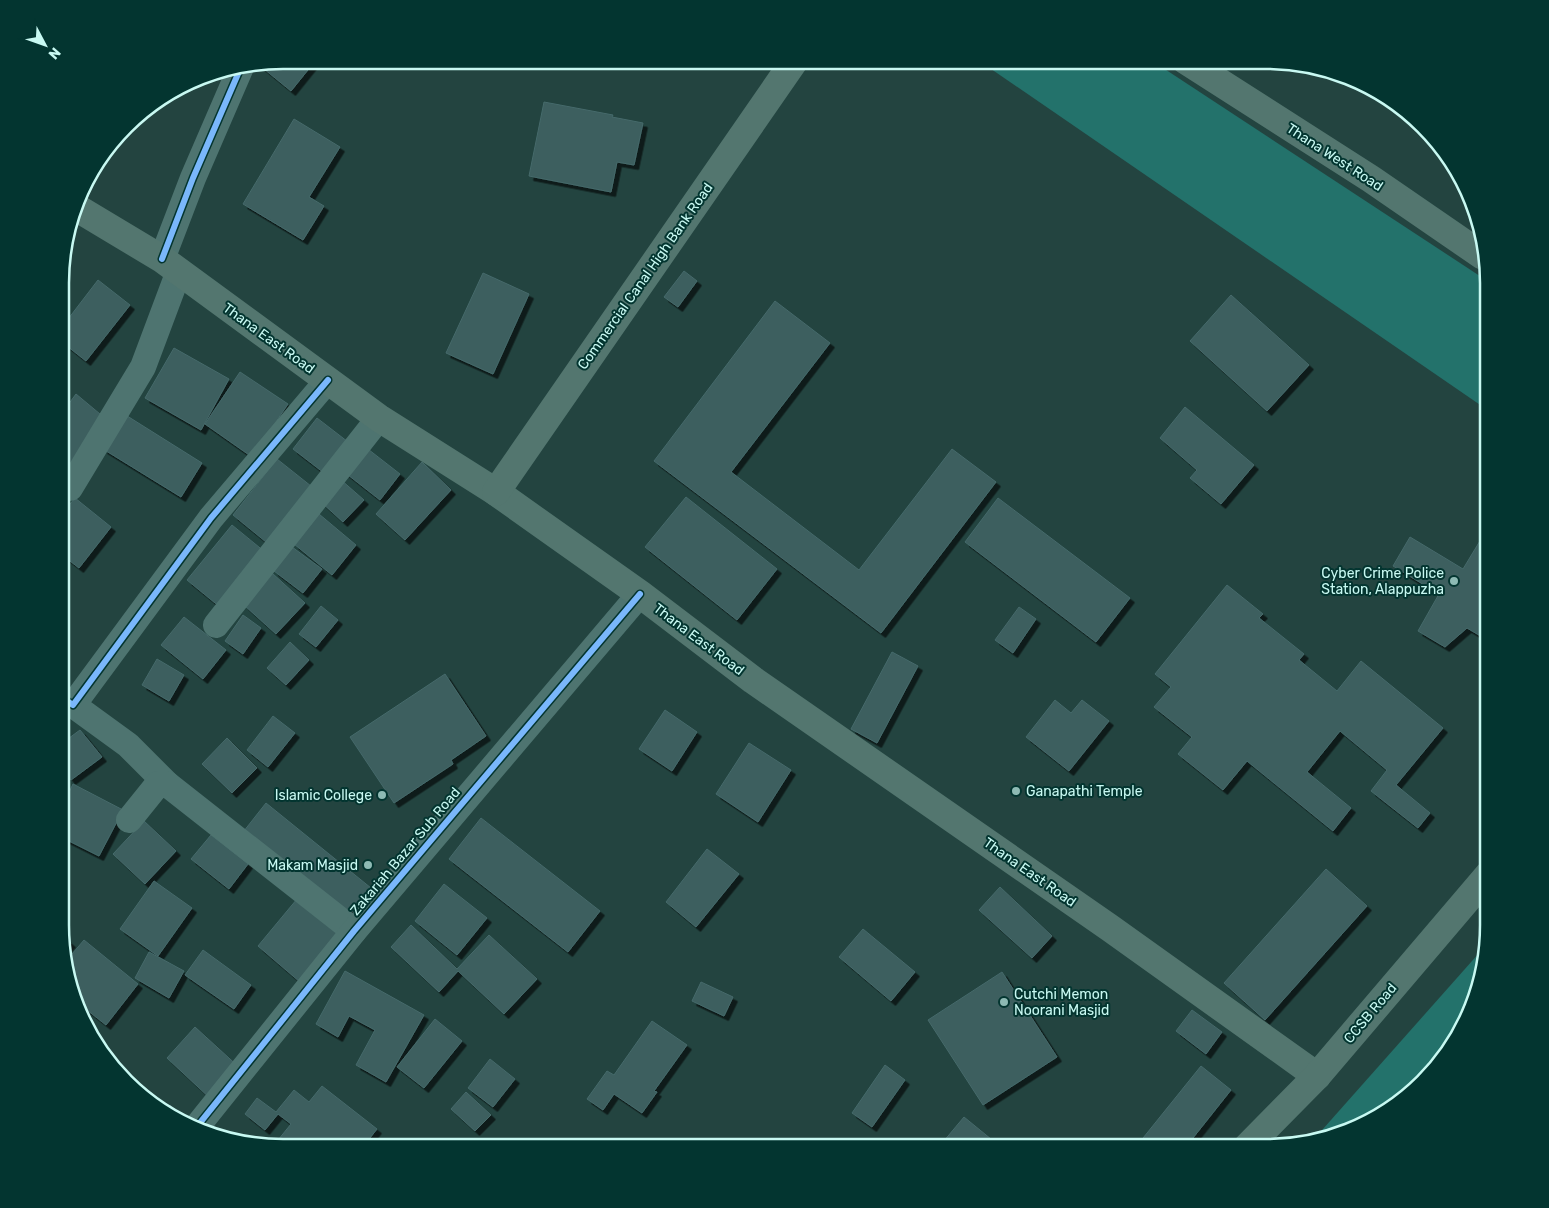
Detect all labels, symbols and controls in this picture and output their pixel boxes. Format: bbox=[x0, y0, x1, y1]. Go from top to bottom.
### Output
north arrow bbox=[20, 20, 70, 70]
text: N bbox=[45, 44, 64, 63]
street label: Thana West Road bbox=[1283, 120, 1386, 195]
street label: Commercial Canal High Bank Road bbox=[574, 180, 717, 373]
street label: Thana East Road bbox=[220, 299, 318, 377]
place label: Cyber Crime Police Station, Alappuzha bbox=[1321, 565, 1444, 598]
marker: Cyber Crime Police Station, Alappuzha bbox=[1448, 575, 1460, 587]
street label: Thana East Road bbox=[650, 600, 747, 679]
place label: Ganapathi Temple bbox=[1026, 783, 1143, 800]
street label: Zakariah Bazar Sub Road bbox=[347, 784, 464, 919]
marker: Ganapathi Temple bbox=[1010, 785, 1022, 797]
place label: Islamic College bbox=[275, 787, 372, 804]
marker: Islamic College bbox=[376, 789, 388, 801]
street label: Thana East Road bbox=[980, 834, 1079, 911]
place label: Makam Masjid bbox=[267, 857, 358, 874]
marker: Makam Masjid bbox=[362, 859, 374, 871]
street label: CCSB Road bbox=[1340, 980, 1400, 1047]
place label: Cutchi Memon Noorani Masjid bbox=[1014, 986, 1109, 1019]
marker: Cutchi Memon Noorani Masjid bbox=[998, 996, 1010, 1008]

